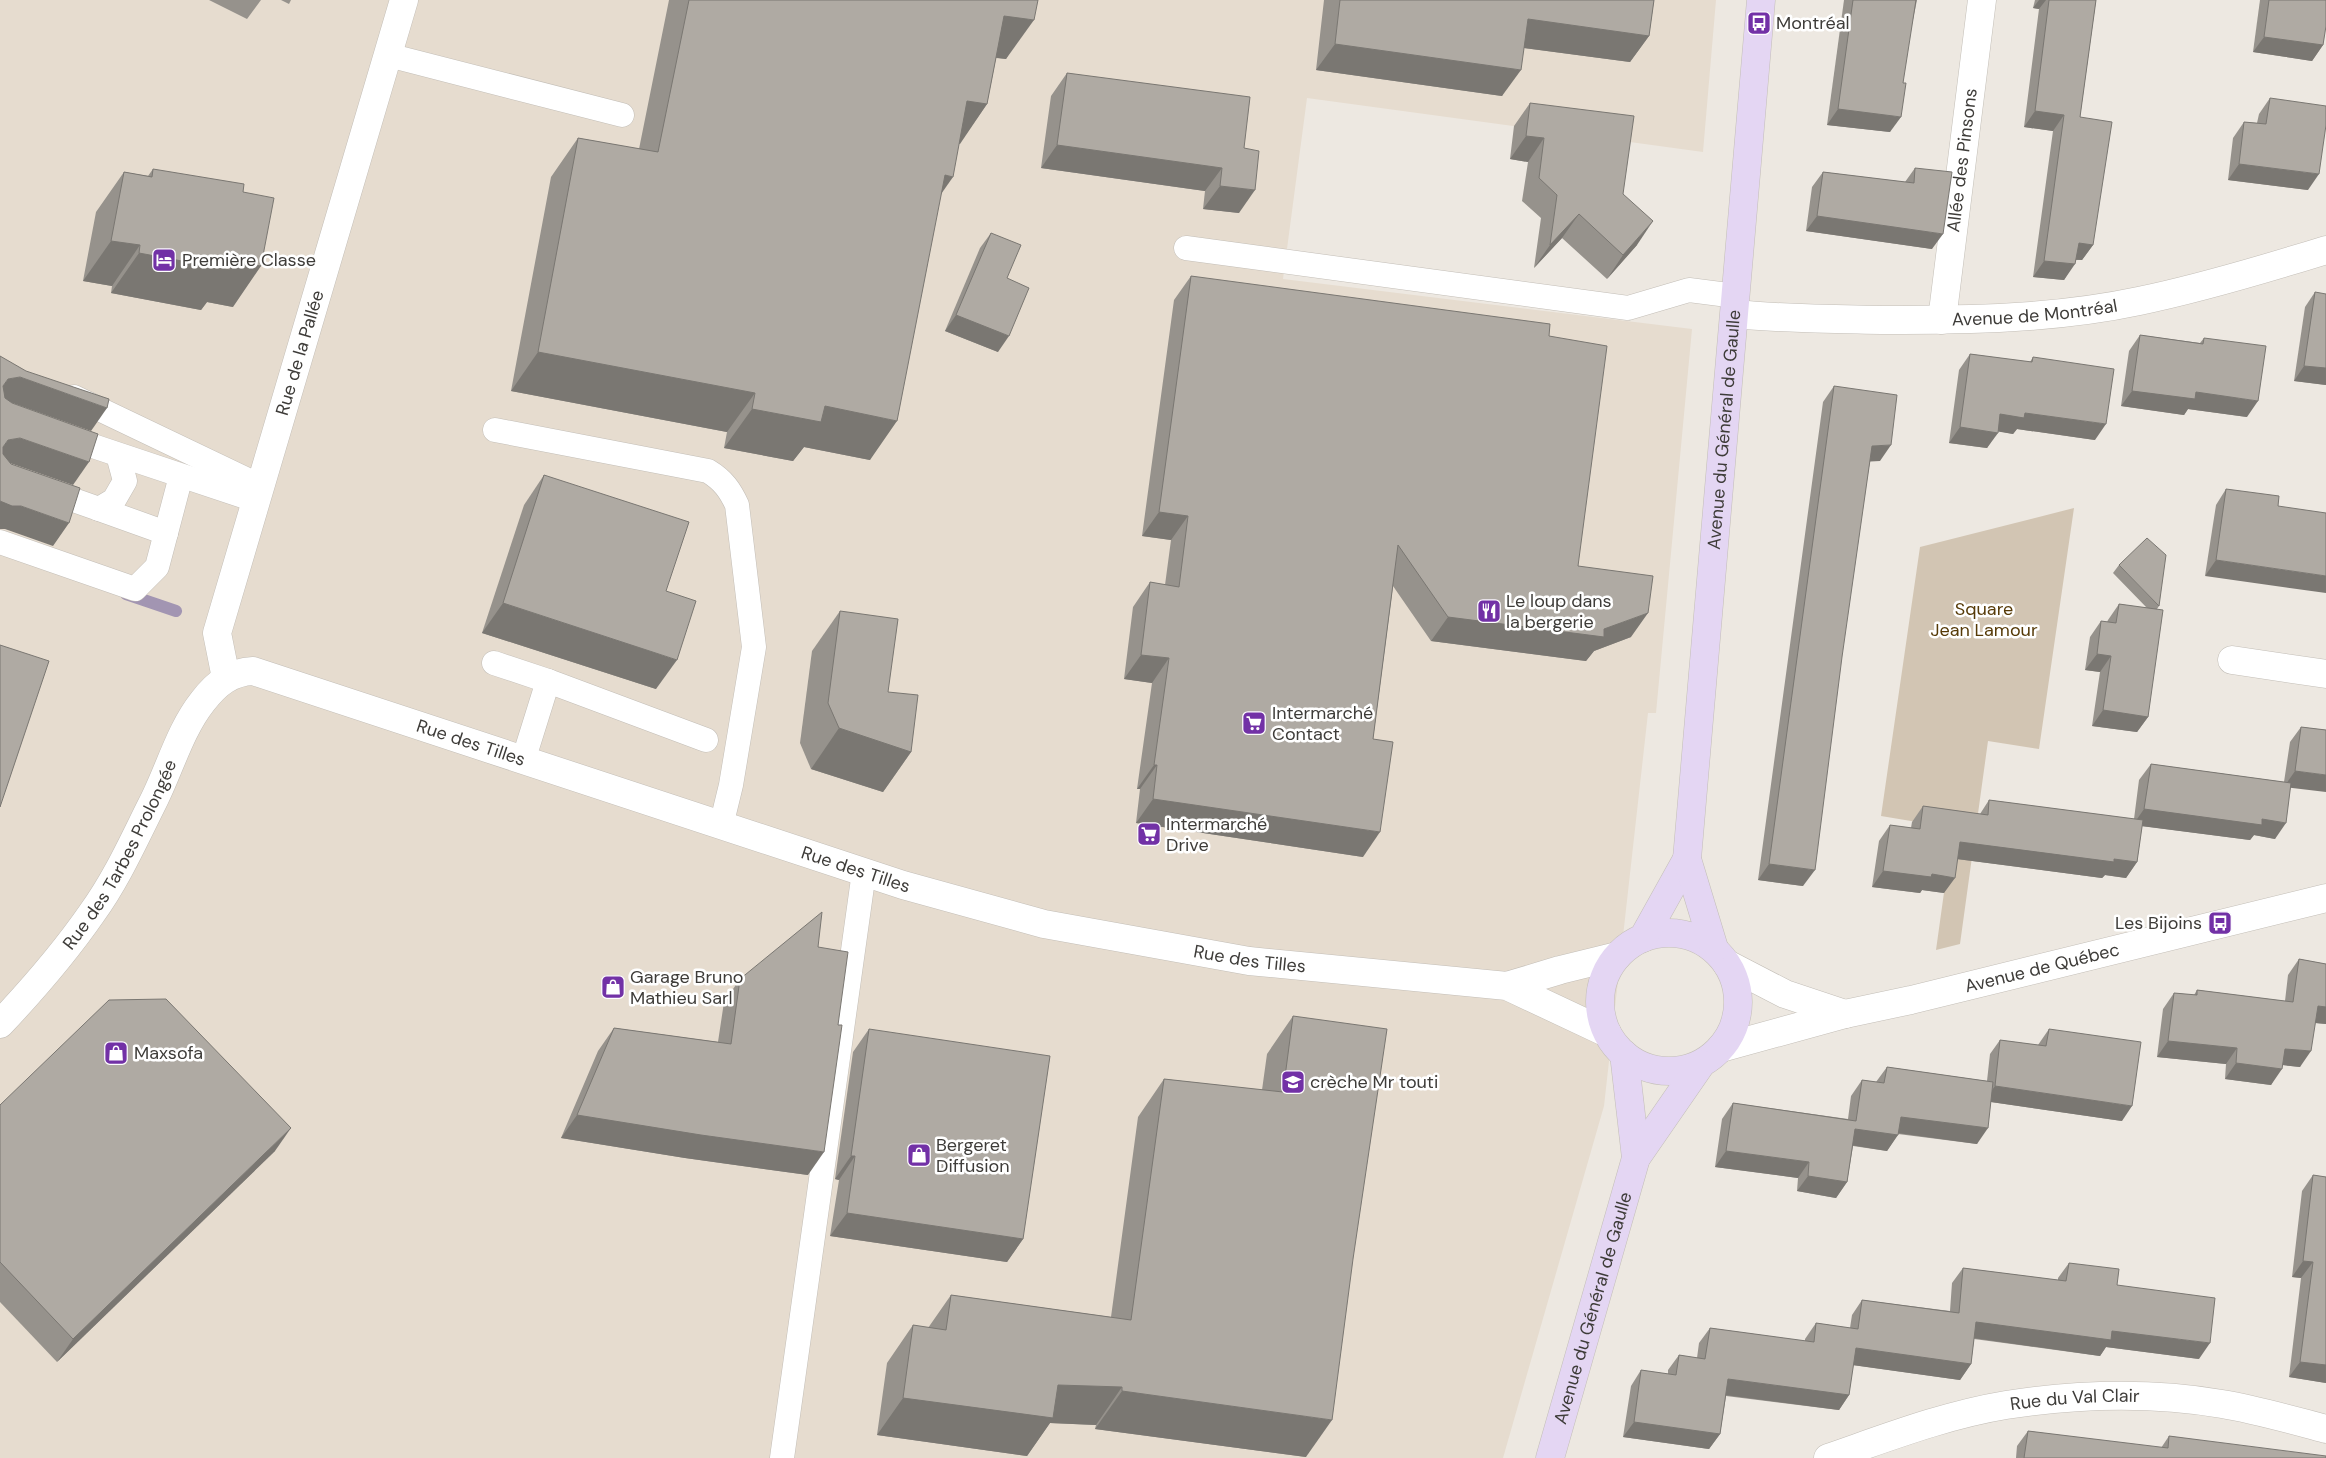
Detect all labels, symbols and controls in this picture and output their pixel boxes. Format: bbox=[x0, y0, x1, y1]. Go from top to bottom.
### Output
bus stop icon: Montréal bbox=[1746, 10, 1772, 36]
place label: Montréal bbox=[1776, 11, 1850, 35]
street label: Allée des Pinsons bbox=[1941, 87, 1983, 234]
hotel icon: Première Classe bbox=[151, 247, 177, 273]
place label: Première Classe bbox=[182, 248, 316, 272]
street label: Rue de la Pallée bbox=[270, 287, 330, 418]
street label: Avenue de Montréal bbox=[1952, 294, 2119, 331]
street label: Avenue du Général de Gaulle bbox=[1702, 309, 1746, 550]
place label: Le loup dans la bergerie bbox=[1506, 589, 1612, 634]
park label: Square Jean Lamour bbox=[1930, 597, 2038, 642]
restaurant icon: Le loup dans la bergerie bbox=[1476, 598, 1502, 624]
place label: Intermarché Contact bbox=[1272, 701, 1373, 746]
supermarket icon: Intermarché Contact bbox=[1241, 710, 1267, 736]
street label: Rue des Tilles bbox=[413, 714, 528, 772]
street label: Rue des Tarbes Prolongée bbox=[57, 756, 182, 955]
place label: Intermarché Drive bbox=[1166, 812, 1267, 857]
supermarket icon: Intermarché Drive bbox=[1136, 821, 1162, 847]
street label: Rue des Tilles bbox=[798, 840, 913, 898]
bus stop icon: Les Bijoins bbox=[2207, 910, 2233, 936]
place label: Les Bijoins bbox=[2115, 911, 2202, 935]
street label: Avenue de Québec bbox=[1962, 937, 2122, 998]
street label: Rue des Tilles bbox=[1192, 939, 1307, 978]
place label: Garage Bruno Mathieu Sarl bbox=[630, 965, 743, 1010]
shop icon: Garage Bruno Mathieu Sarl bbox=[600, 974, 626, 1000]
shop icon: Maxsofa bbox=[103, 1040, 129, 1066]
place label: Maxsofa bbox=[134, 1041, 203, 1065]
school or university icon: crèche Mr touti bbox=[1280, 1069, 1306, 1095]
place label: crèche Mr touti bbox=[1310, 1070, 1438, 1094]
place label: Bergeret Diffusion bbox=[936, 1133, 1010, 1178]
shop icon: Bergeret Diffusion bbox=[906, 1142, 932, 1168]
street label: Avenue du Général de Gaulle bbox=[1548, 1189, 1638, 1427]
street label: Rue du Val Clair bbox=[2008, 1384, 2140, 1416]

